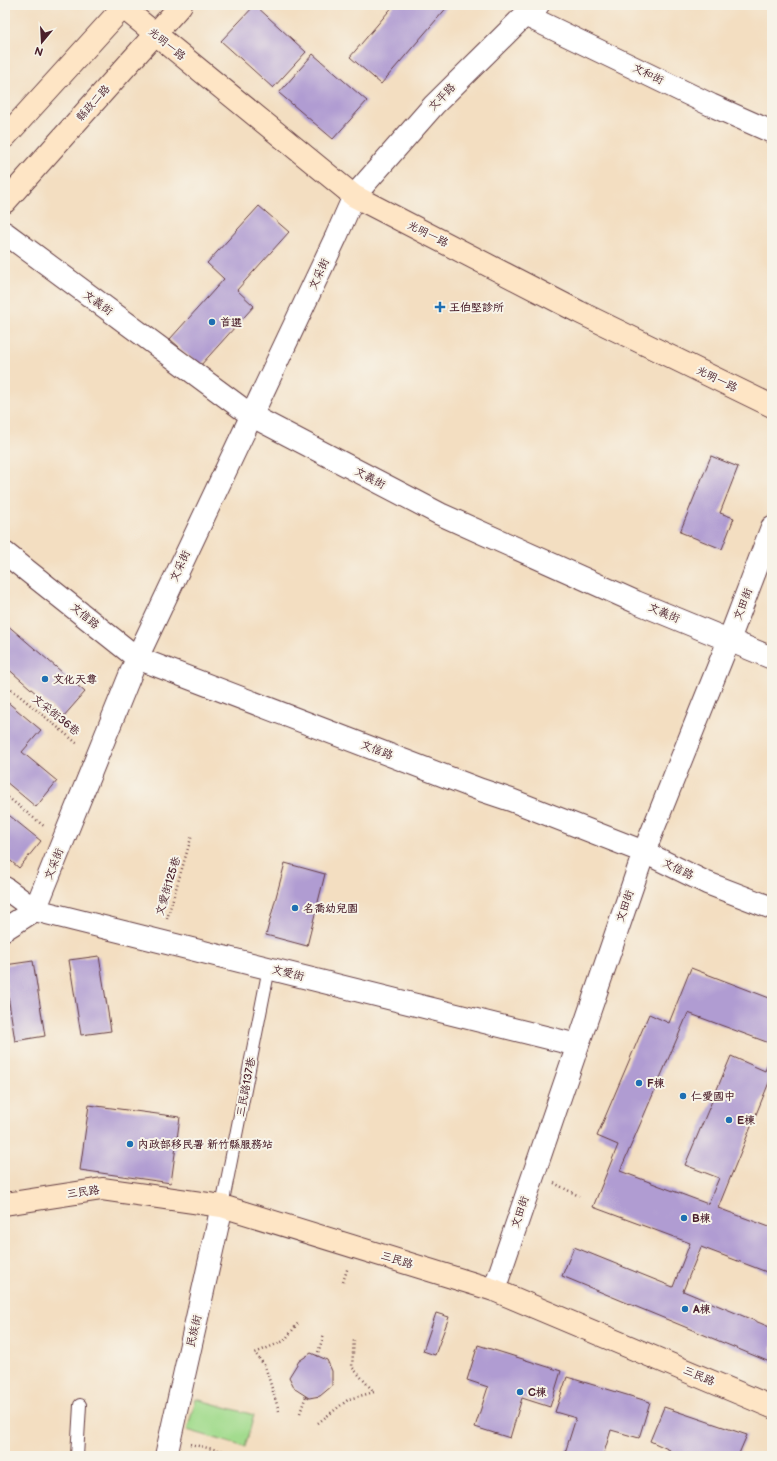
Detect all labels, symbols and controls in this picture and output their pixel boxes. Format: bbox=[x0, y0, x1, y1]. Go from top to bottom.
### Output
north arrow bbox=[22, 22, 62, 62]
street label: 光明一路 bbox=[146, 25, 188, 63]
text: N bbox=[33, 44, 45, 58]
street label: 文和街 bbox=[630, 61, 667, 88]
street label: 文平路 bbox=[426, 81, 458, 113]
street label: 縣政二路 bbox=[73, 82, 113, 124]
street label: 光明一路 bbox=[405, 218, 451, 250]
street label: 文采街 bbox=[306, 255, 332, 292]
street label: 文義街 bbox=[81, 288, 116, 319]
marker: 王伯堅診所 bbox=[434, 301, 446, 313]
place label: 王伯堅診所 bbox=[449, 301, 504, 314]
place label: 首選 bbox=[220, 316, 242, 329]
marker: 首選 bbox=[207, 317, 217, 327]
street label: 光明一路 bbox=[694, 364, 740, 394]
street label: 文義街 bbox=[352, 465, 389, 492]
street label: 文采街 bbox=[167, 547, 193, 584]
street label: 文田街 bbox=[731, 585, 755, 622]
street label: 文信路 bbox=[68, 601, 102, 631]
street label: 文義街 bbox=[646, 601, 683, 626]
place label: 文化天尊 bbox=[53, 673, 97, 686]
marker: 文化天尊 bbox=[40, 674, 50, 684]
street label: 文采街36巷 bbox=[30, 692, 82, 738]
street label: 文信路 bbox=[359, 738, 395, 762]
street label: 文采街 bbox=[42, 845, 67, 882]
street label: 文愛街125巷 bbox=[153, 855, 183, 917]
street label: 文信路 bbox=[660, 856, 696, 882]
street label: 文田街 bbox=[613, 887, 637, 924]
place label: 名喬幼兒園 bbox=[303, 902, 358, 915]
marker: 名喬幼兒園 bbox=[290, 903, 300, 913]
street label: 文愛街 bbox=[270, 963, 307, 984]
street label: 三民路137巷 bbox=[234, 1056, 258, 1118]
place label: F棟 bbox=[647, 1077, 665, 1090]
marker: F棟 bbox=[634, 1078, 644, 1088]
place label: 仁愛國中 bbox=[691, 1090, 735, 1103]
marker: 仁愛國中 bbox=[678, 1091, 688, 1101]
place label: E棟 bbox=[737, 1114, 755, 1127]
marker: E棟 bbox=[724, 1115, 734, 1125]
place label: 內政部移民署 新竹縣服務站 bbox=[138, 1138, 273, 1151]
marker: 內政部移民署 新竹縣服務站 bbox=[125, 1139, 135, 1149]
street label: 三民路 bbox=[66, 1183, 100, 1201]
street label: 文田街 bbox=[508, 1193, 532, 1230]
place label: B棟 bbox=[692, 1212, 711, 1225]
marker: B棟 bbox=[679, 1213, 689, 1223]
street label: 三民路 bbox=[379, 1249, 415, 1271]
place label: A棟 bbox=[692, 1303, 711, 1316]
marker: A棟 bbox=[680, 1304, 690, 1314]
street label: 民族街 bbox=[184, 1312, 204, 1349]
street label: 三民路 bbox=[681, 1364, 717, 1388]
place label: C棟 bbox=[528, 1386, 547, 1399]
marker: C棟 bbox=[515, 1387, 525, 1397]

